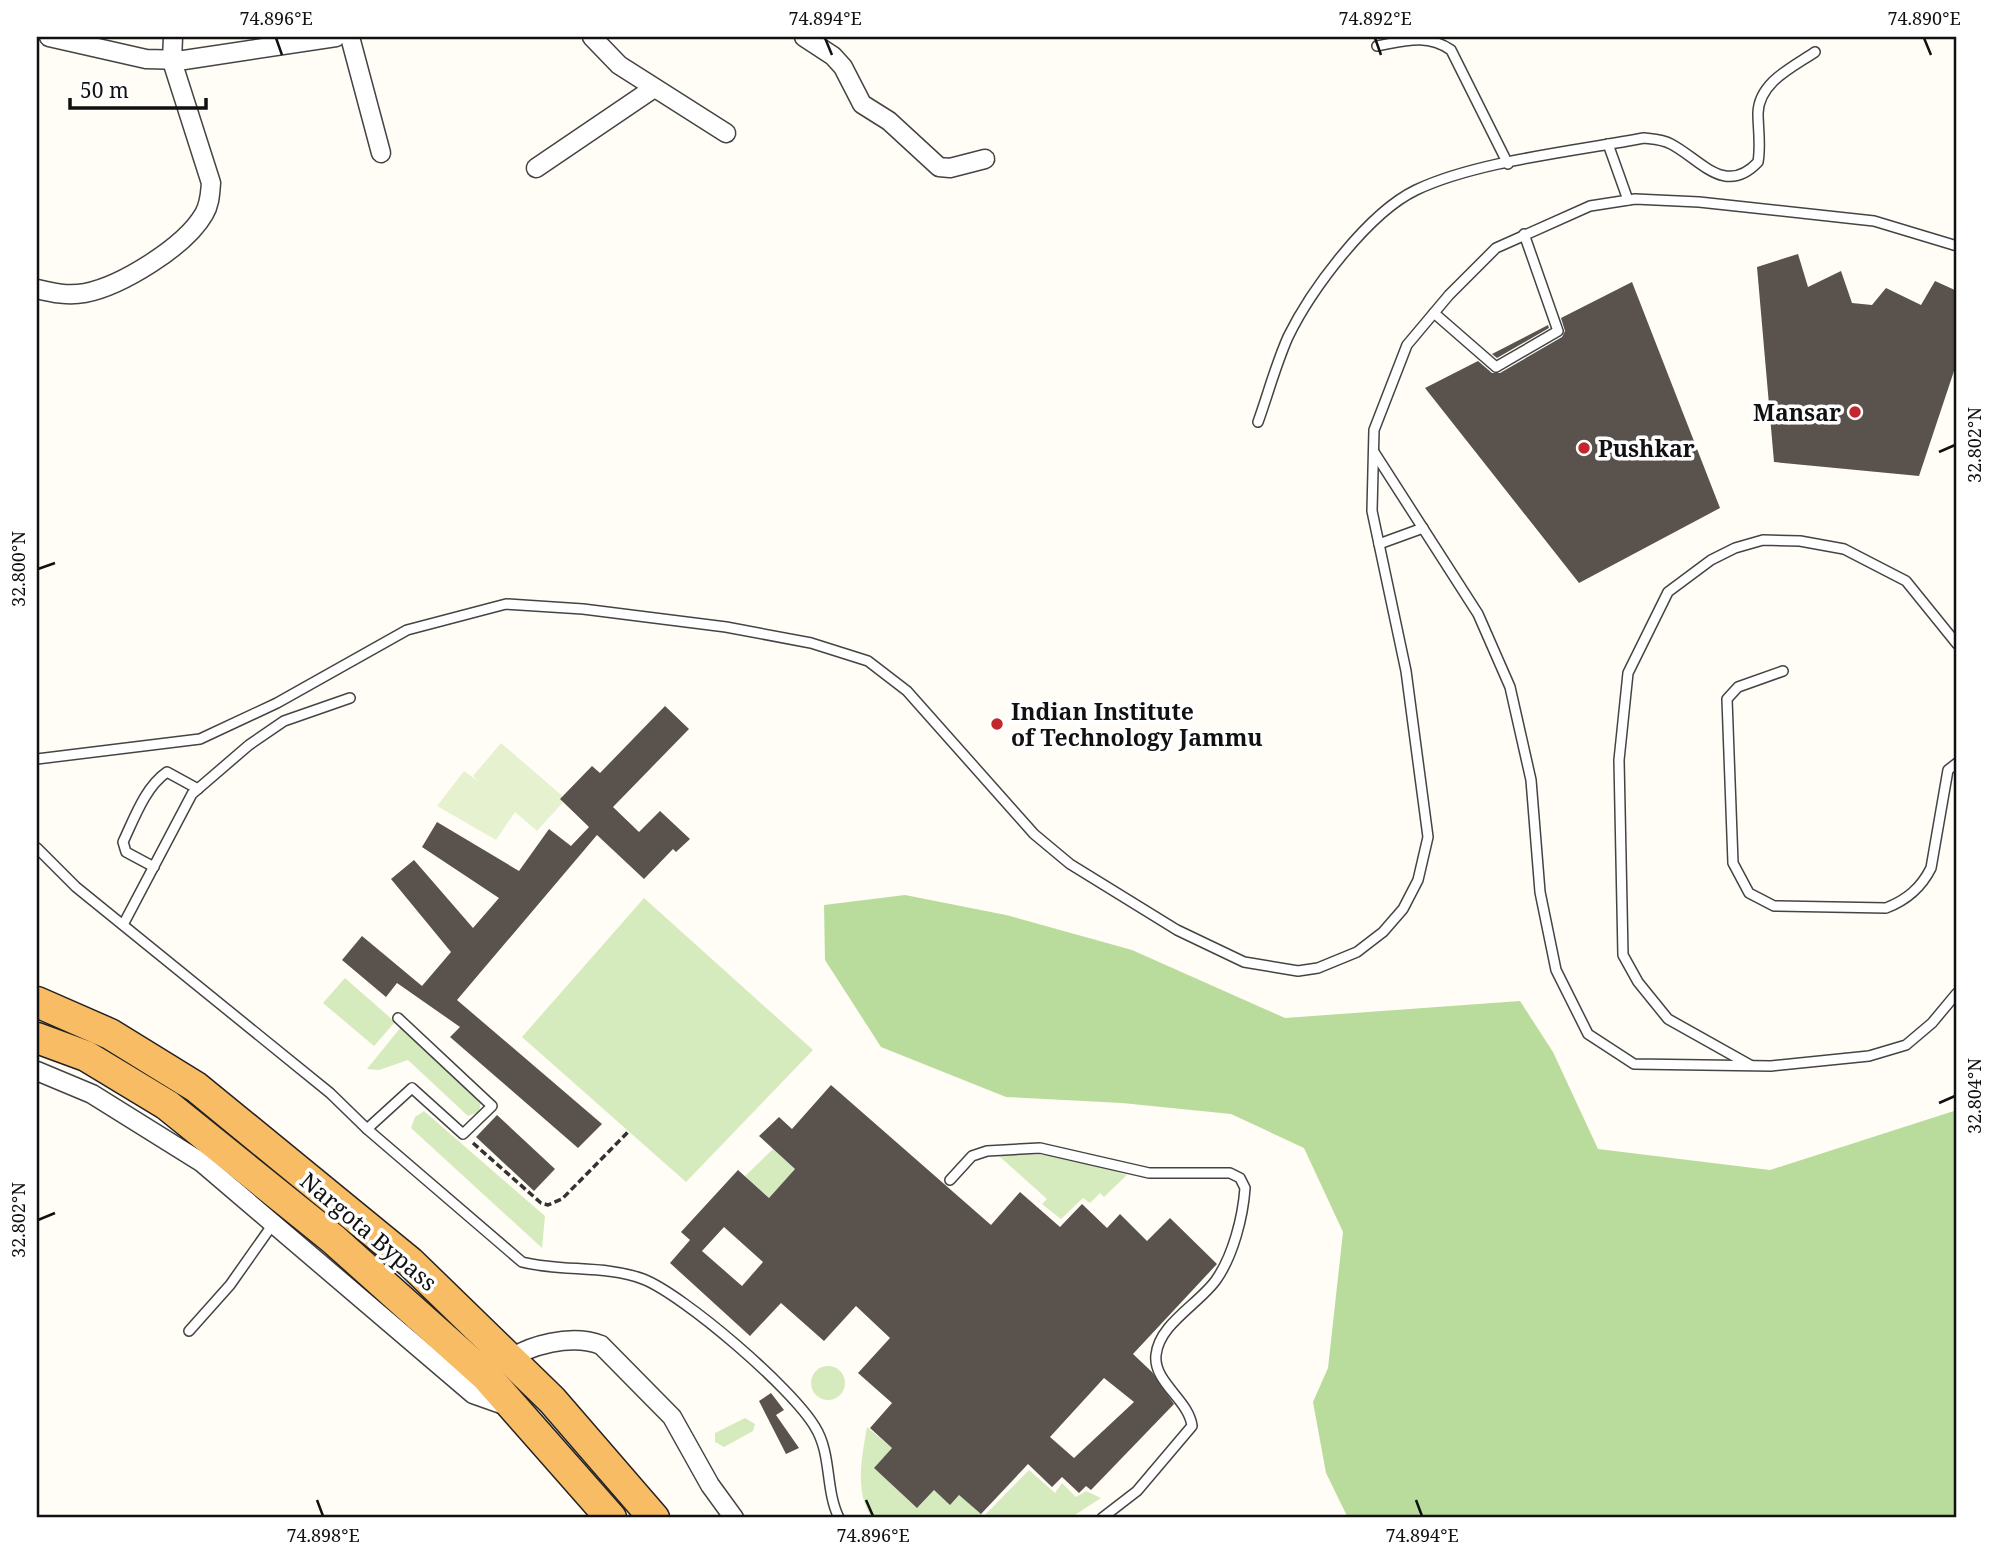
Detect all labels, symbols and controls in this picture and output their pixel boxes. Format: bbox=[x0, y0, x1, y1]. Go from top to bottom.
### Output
text: 74.896°E bbox=[239, 6, 313, 30]
text: 74.894°E bbox=[788, 6, 862, 30]
text: 74.892°E bbox=[1338, 6, 1412, 30]
text: 74.890°E bbox=[1887, 6, 1961, 30]
scale bar bbox=[70, 66, 206, 110]
text: 50 m bbox=[80, 76, 129, 104]
place label: Mansar bbox=[1753, 396, 1841, 428]
marker: Mansar bbox=[1847, 404, 1863, 420]
text: 32.802°N bbox=[1962, 407, 1986, 483]
place label: Pushkar bbox=[1598, 432, 1695, 464]
marker: Pushkar bbox=[1576, 440, 1592, 456]
text: 32.800°N bbox=[6, 531, 30, 607]
place label: Indian Institute of Technology Jammu bbox=[1011, 695, 1263, 753]
marker: Indian Institute of Technology Jammu bbox=[989, 716, 1005, 732]
text: 32.804°N bbox=[1962, 1058, 1986, 1134]
street label: Nargota Bypass bbox=[294, 1164, 444, 1298]
text: 32.802°N bbox=[6, 1182, 30, 1258]
text: 74.898°E bbox=[286, 1523, 360, 1547]
text: 74.896°E bbox=[836, 1523, 910, 1547]
text: 74.894°E bbox=[1385, 1523, 1459, 1547]

